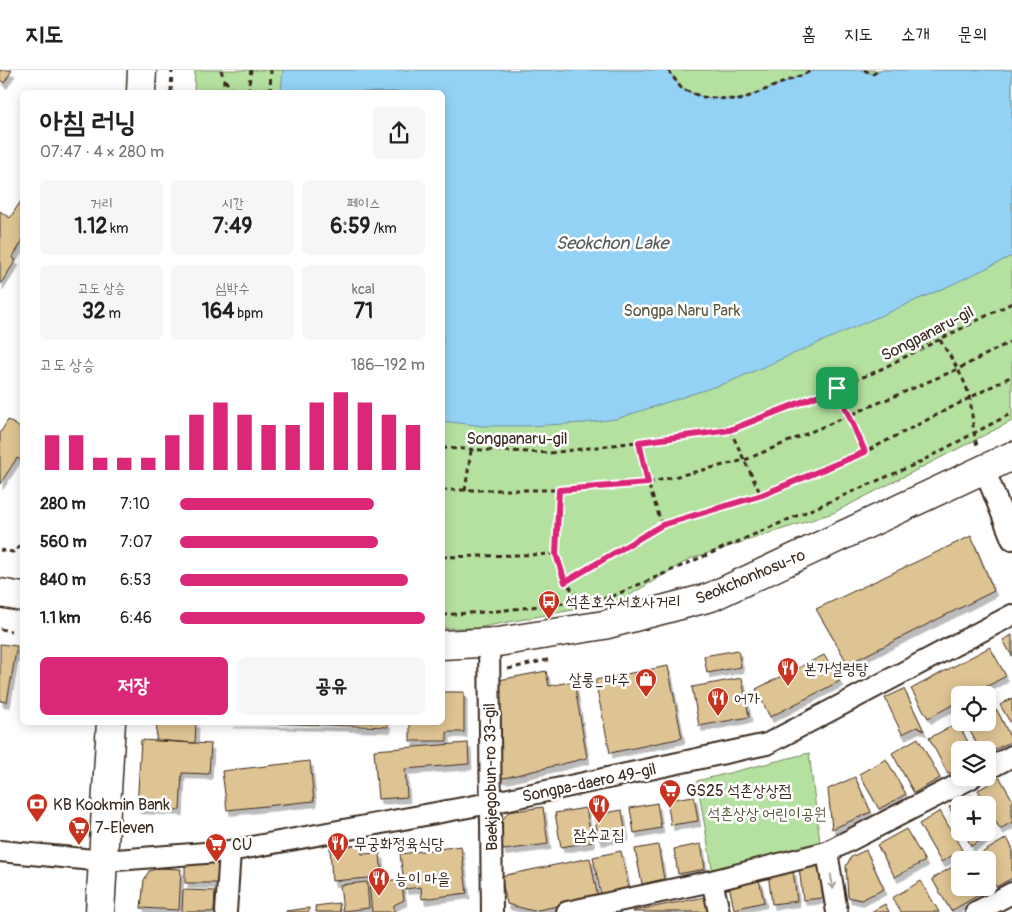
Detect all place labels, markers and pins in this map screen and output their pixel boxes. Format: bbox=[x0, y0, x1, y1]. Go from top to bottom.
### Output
pin bbox=[816, 367, 858, 409]
bus stop icon: 석촌호수서호사거리 bbox=[537, 589, 561, 620]
place label: 석촌호수서호사거리 bbox=[565, 592, 681, 612]
restaurant icon: 본가설렁탕 bbox=[776, 656, 800, 687]
place label: 본가설렁탕 bbox=[804, 659, 869, 679]
shop icon: 살롱_마주 bbox=[634, 667, 658, 698]
place label: 살롱_마주 bbox=[569, 670, 630, 690]
restaurant icon: 어가 bbox=[706, 686, 730, 717]
place label: 어가 bbox=[734, 689, 760, 709]
supermarket icon: GS25 석촌상상점 bbox=[658, 778, 682, 809]
place label: GS25 석촌상상점 bbox=[686, 781, 792, 801]
bank icon: KB Kookmin Bank bbox=[25, 792, 49, 823]
restaurant icon: 잠수교집 bbox=[587, 793, 611, 824]
place label: KB Kookmin Bank bbox=[53, 795, 170, 815]
supermarket icon: 7-Eleven bbox=[67, 815, 91, 846]
place label: 7-Eleven bbox=[95, 818, 154, 838]
place label: 잠수교집 bbox=[573, 825, 625, 845]
restaurant icon: 무궁화정육식당 bbox=[326, 831, 350, 862]
supermarket icon: CU bbox=[204, 832, 228, 863]
place label: 무궁화정육식당 bbox=[354, 834, 444, 854]
place label: CU bbox=[232, 835, 252, 855]
restaurant icon: 능이 마을 bbox=[367, 866, 391, 897]
place label: 능이 마을 bbox=[395, 869, 450, 889]

